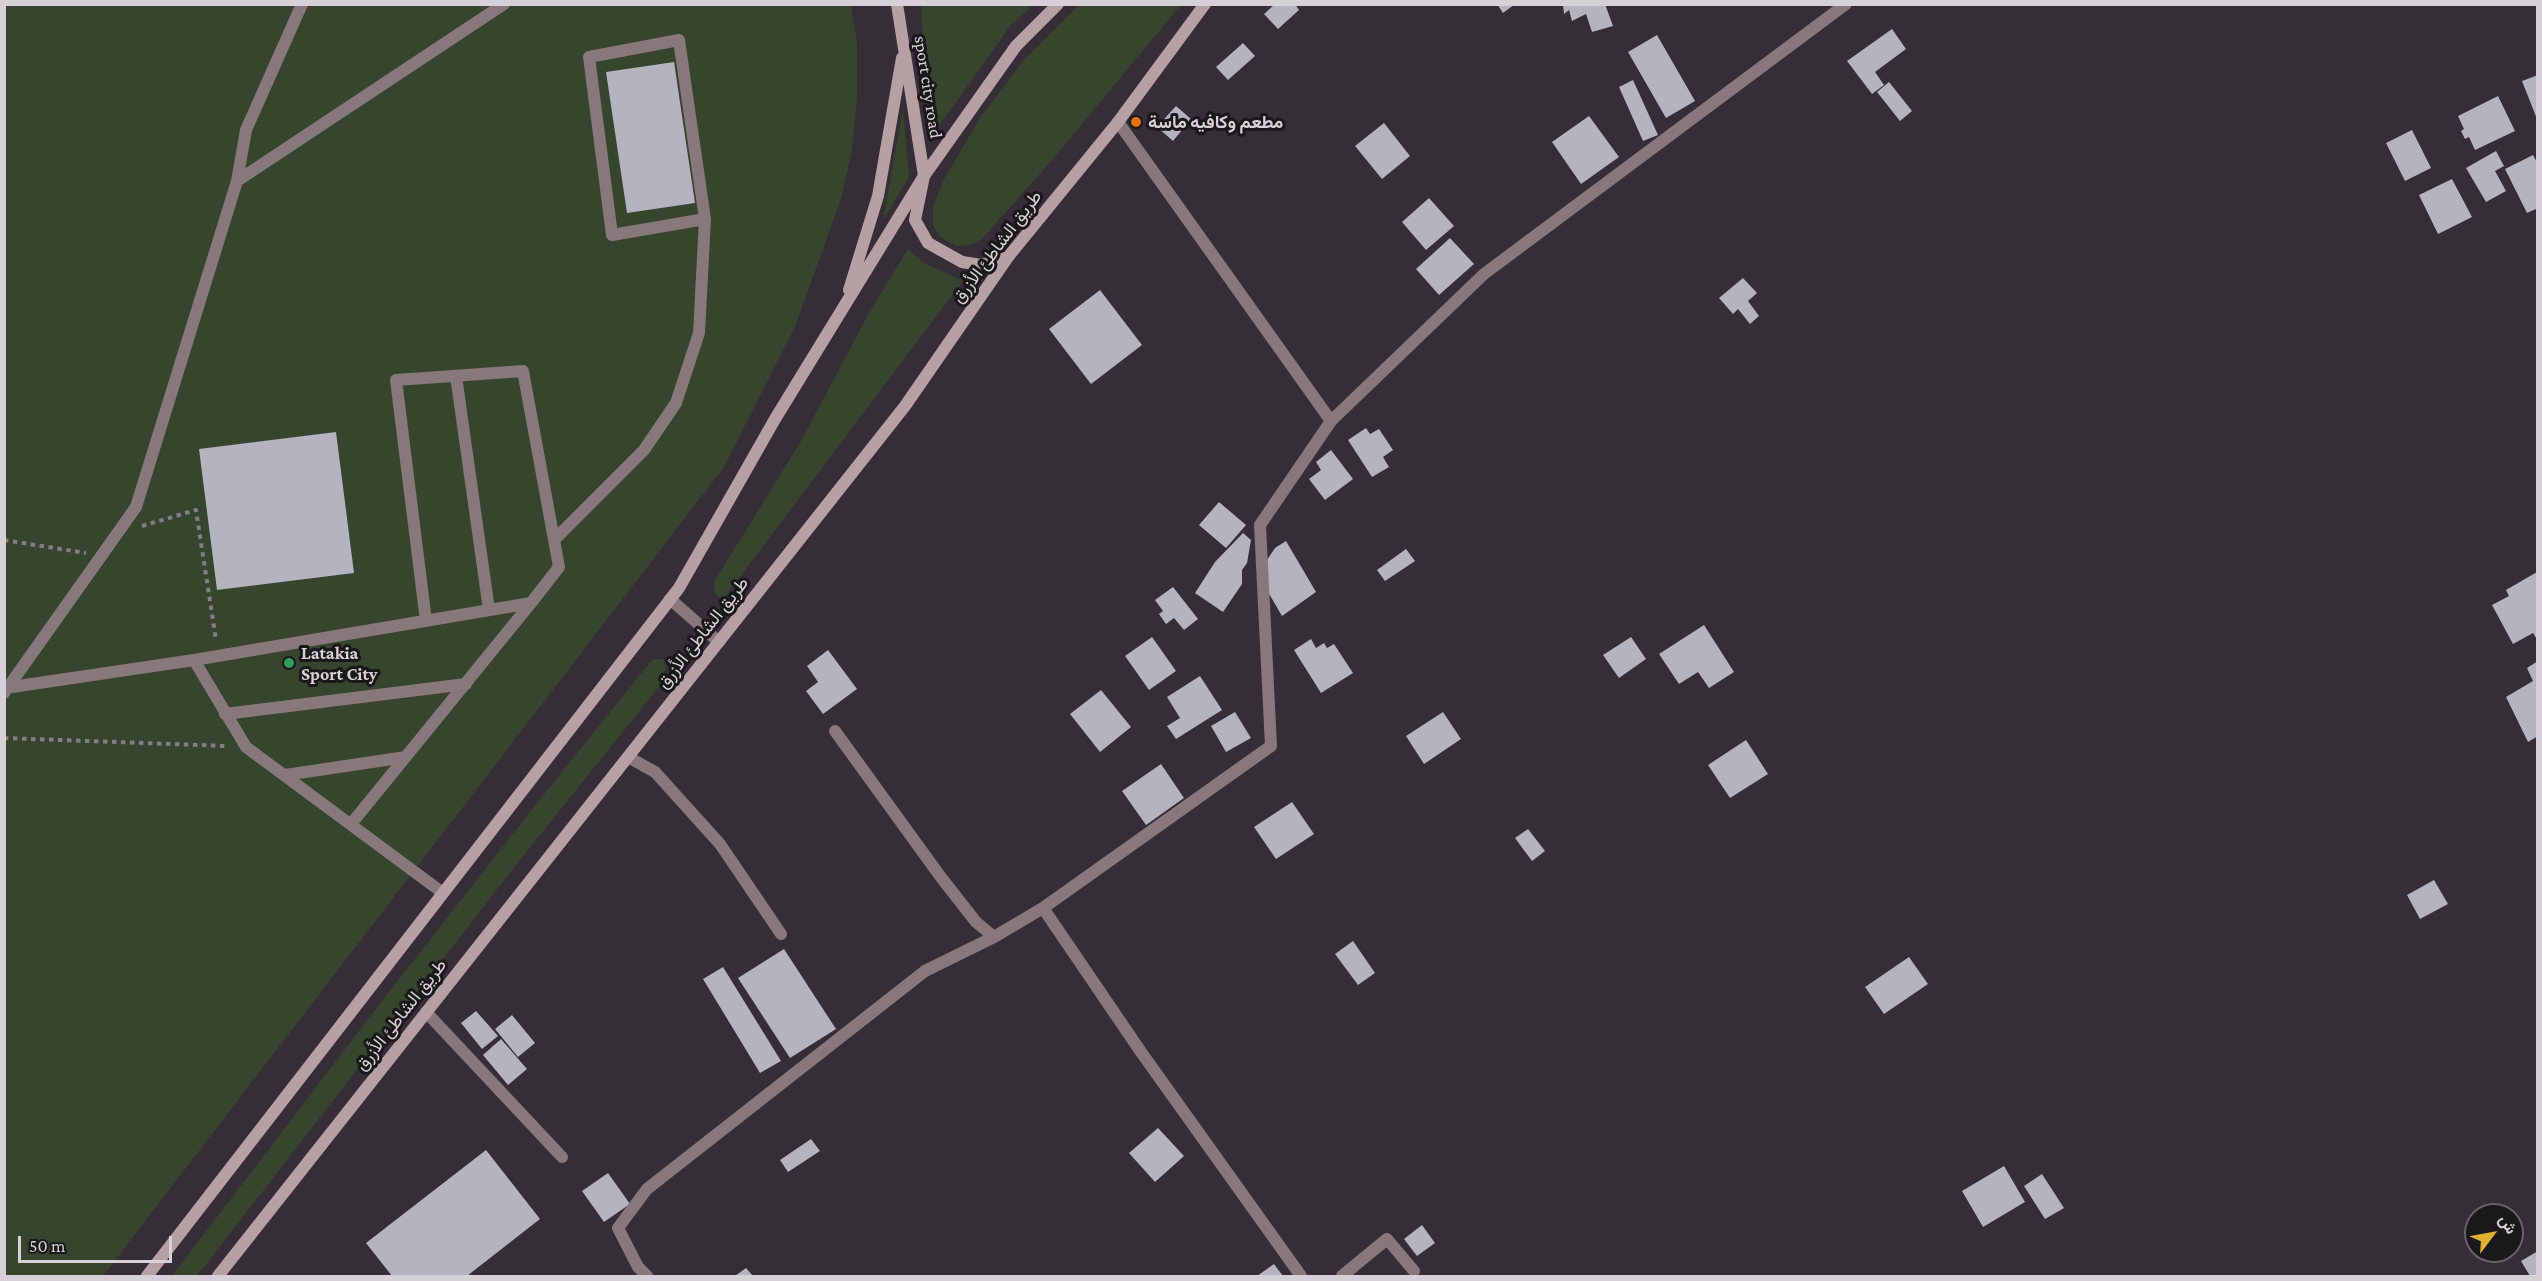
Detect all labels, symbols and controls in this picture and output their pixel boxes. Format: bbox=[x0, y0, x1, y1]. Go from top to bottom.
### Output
street label: sport city road bbox=[909, 34, 947, 140]
place label: مطعم وكافيه ماسة bbox=[1148, 111, 1283, 133]
marker: مطعم وكافيه ماسة bbox=[1129, 115, 1143, 129]
street label: طريق الشاطئ الأزرق bbox=[947, 186, 1047, 308]
street label: طريق الشاطئ الأزرق bbox=[653, 573, 753, 693]
place label: Latakia Sport City bbox=[301, 642, 378, 684]
marker: Latakia Sport City bbox=[282, 656, 296, 670]
street label: طريق الشاطئ الأزرق bbox=[351, 955, 451, 1075]
north arrow bbox=[2464, 1203, 2524, 1263]
text: ش bbox=[2496, 1212, 2520, 1237]
scale bar bbox=[21, 1224, 176, 1262]
text: 50 m bbox=[29, 1236, 66, 1256]

